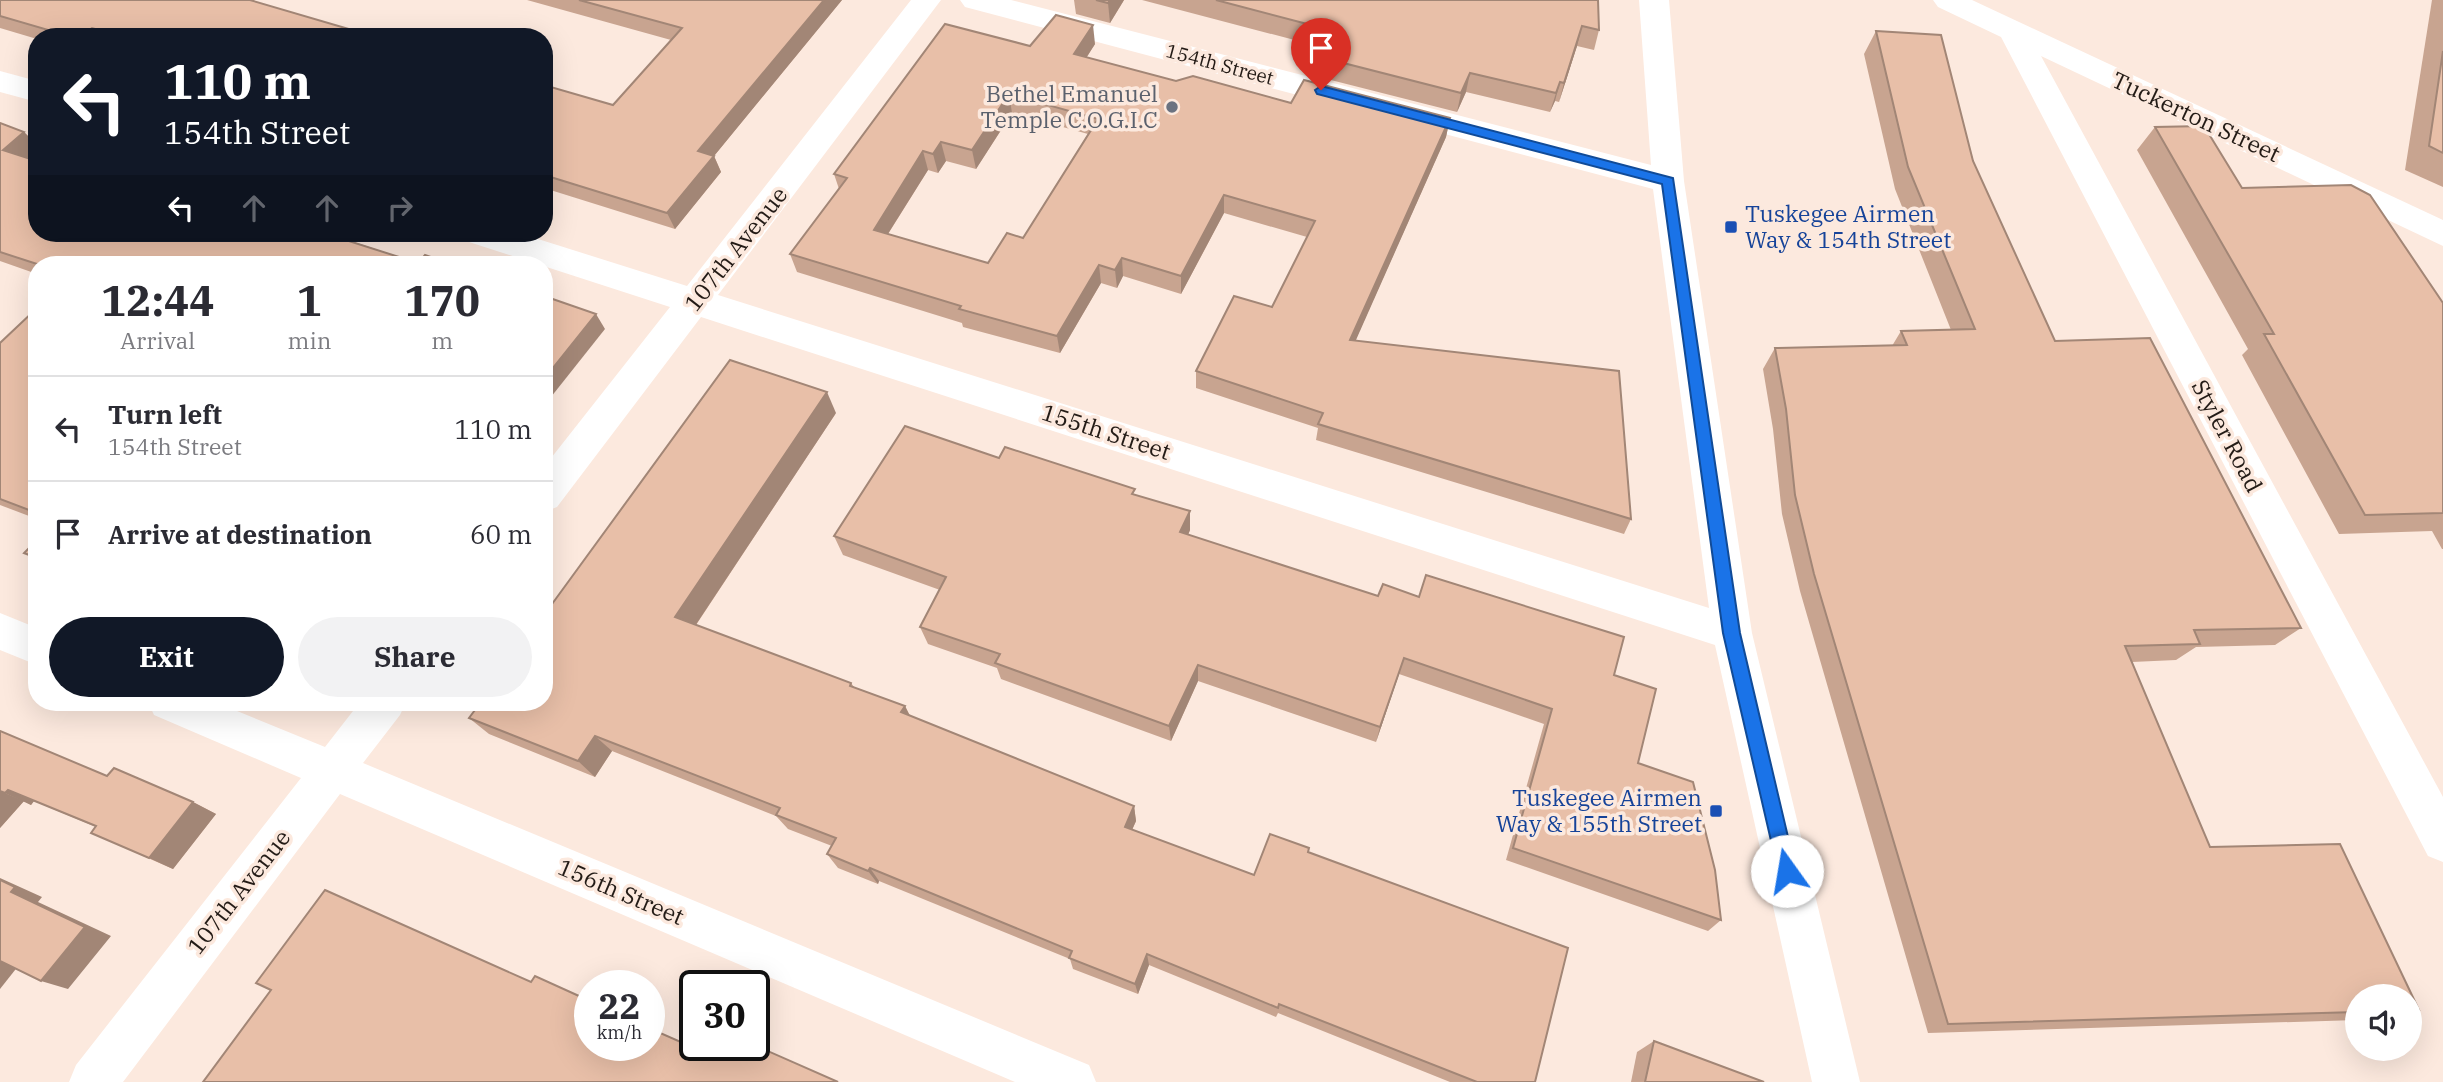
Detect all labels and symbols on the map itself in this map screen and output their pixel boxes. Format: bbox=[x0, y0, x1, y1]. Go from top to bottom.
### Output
pin bbox=[1291, 18, 1351, 90]
street label: 154th Street bbox=[1164, 38, 1277, 90]
street label: Tuckerton Street bbox=[2108, 64, 2285, 168]
place label: Bethel Emanuel Temple C.O.G.I.C bbox=[981, 78, 1158, 134]
marker: Bethel Emanuel Temple C.O.G.I.C bbox=[1164, 99, 1180, 115]
street label: 107th Avenue bbox=[677, 180, 793, 317]
place label: Tuskegee Airmen Way & 154th Street bbox=[1745, 198, 1951, 254]
marker: Tuskegee Airmen Way & 154th Street bbox=[1723, 219, 1739, 235]
street label: Styler Road bbox=[2186, 374, 2270, 497]
street label: 155th Street bbox=[1038, 396, 1175, 466]
place label: Tuskegee Airmen Way & 155th Street bbox=[1496, 782, 1702, 838]
marker: Tuskegee Airmen Way & 155th Street bbox=[1708, 803, 1724, 819]
street label: 107th Avenue bbox=[180, 823, 296, 960]
position arrow bbox=[1750, 834, 1824, 908]
street label: 156th Street bbox=[554, 851, 689, 931]
speed limit sign: 30 bbox=[679, 970, 770, 1061]

